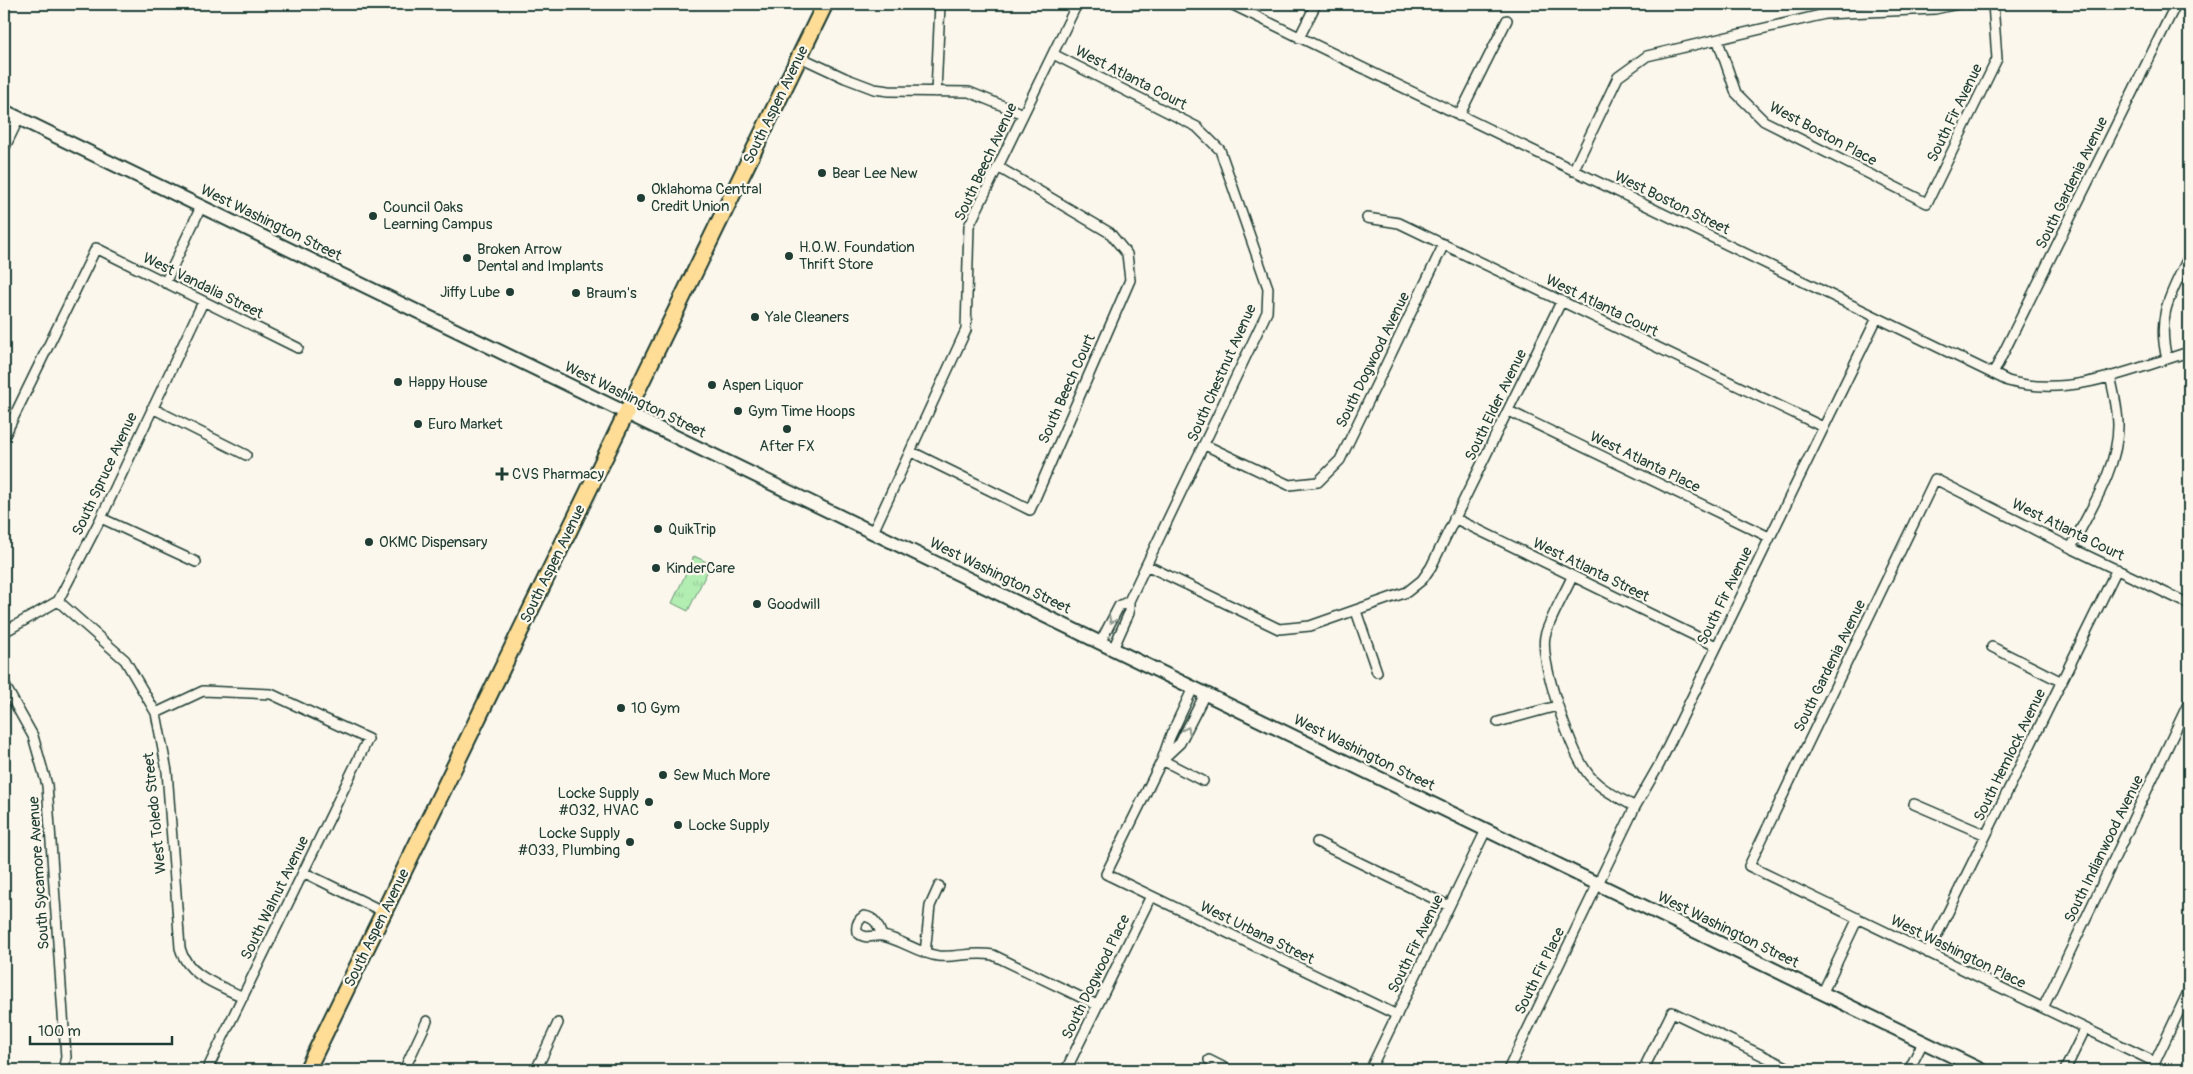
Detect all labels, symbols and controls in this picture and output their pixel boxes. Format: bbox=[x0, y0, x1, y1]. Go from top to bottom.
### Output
street label: South Aspen Avenue bbox=[739, 42, 813, 167]
street label: West Atlanta Court bbox=[1072, 42, 1191, 115]
street label: South Fir Avenue bbox=[1923, 60, 1987, 165]
street label: West Boston Place bbox=[1766, 98, 1881, 171]
street label: South Beech Avenue bbox=[950, 99, 1022, 224]
street label: South Gardenia Avenue bbox=[2032, 113, 2113, 252]
place label: Bear Lee New bbox=[832, 164, 918, 183]
marker: Bear Lee New bbox=[816, 167, 828, 179]
street label: West Boston Street bbox=[1611, 167, 1734, 240]
place label: Oklahoma Central Credit Union bbox=[651, 180, 762, 216]
street label: West Washington Street bbox=[197, 181, 346, 266]
marker: Oklahoma Central Credit Union bbox=[635, 192, 647, 204]
place label: Council Oaks Learning Campus bbox=[383, 198, 493, 234]
marker: Council Oaks Learning Campus bbox=[367, 210, 379, 222]
place label: H.O.W. Foundation Thrift Store bbox=[799, 238, 915, 274]
place label: Broken Arrow Dental and Implants bbox=[477, 240, 603, 276]
street label: West Vandalia Street bbox=[140, 249, 267, 324]
marker: H.O.W. Foundation Thrift Store bbox=[783, 250, 795, 262]
marker: Broken Arrow Dental and Implants bbox=[461, 252, 473, 264]
street label: West Atlanta Court bbox=[1543, 271, 1662, 342]
place label: Jiffy Lube bbox=[440, 283, 501, 302]
place label: Braum's bbox=[586, 284, 637, 303]
marker: Jiffy Lube bbox=[504, 286, 516, 298]
marker: Braum's bbox=[570, 287, 582, 299]
street label: South Dogwood Avenue bbox=[1332, 288, 1414, 431]
street label: South Chestnut Avenue bbox=[1183, 301, 1261, 445]
place label: Yale Cleaners bbox=[764, 308, 849, 327]
marker: Yale Cleaners bbox=[749, 311, 761, 323]
street label: South Beech Court bbox=[1034, 330, 1100, 447]
street label: South Elder Avenue bbox=[1461, 346, 1531, 464]
street label: West Washington Street bbox=[561, 358, 710, 443]
place label: Happy House bbox=[408, 373, 488, 392]
marker: Happy House bbox=[392, 376, 404, 388]
place label: Aspen Liquor bbox=[722, 376, 804, 395]
marker: Aspen Liquor bbox=[706, 379, 718, 391]
place label: Gym Time Hoops bbox=[748, 402, 855, 421]
marker: Gym Time Hoops bbox=[732, 405, 744, 417]
street label: South Spruce Avenue bbox=[68, 409, 142, 539]
place label: Euro Market bbox=[428, 415, 503, 434]
marker: Euro Market bbox=[412, 418, 424, 430]
marker: After FX bbox=[781, 423, 793, 435]
street label: West Atlanta Place bbox=[1587, 427, 1704, 497]
place label: After FX bbox=[759, 437, 815, 456]
place label: CVS Pharmacy bbox=[512, 465, 605, 484]
marker: CVS Pharmacy bbox=[496, 468, 508, 480]
street label: West Atlanta Court bbox=[2009, 495, 2128, 566]
street label: South Aspen Avenue bbox=[516, 501, 590, 626]
place label: QuikTrip bbox=[668, 520, 716, 539]
marker: QuikTrip bbox=[652, 523, 664, 535]
place label: OKMC Dispensary bbox=[379, 533, 488, 552]
street label: West Washington Street bbox=[926, 534, 1075, 619]
street label: West Atlanta Street bbox=[1530, 534, 1653, 607]
marker: OKMC Dispensary bbox=[363, 536, 375, 548]
street label: South Fir Avenue bbox=[1693, 543, 1757, 648]
place label: KinderCare bbox=[666, 559, 736, 578]
marker: KinderCare bbox=[650, 562, 662, 574]
place label: Goodwill bbox=[767, 595, 820, 614]
street label: South Gardenia Avenue bbox=[1790, 596, 1871, 735]
marker: Goodwill bbox=[751, 598, 763, 610]
one-way arrow bbox=[1108, 614, 1118, 623]
street label: South Hemlock Avenue bbox=[1970, 685, 2051, 824]
place label: 10 Gym bbox=[631, 699, 680, 718]
marker: 10 Gym bbox=[615, 702, 627, 714]
street label: West Washington Street bbox=[1290, 711, 1439, 796]
one-way arrow bbox=[1180, 726, 1190, 735]
street label: West Toledo Street bbox=[139, 750, 171, 875]
place label: Sew Much More bbox=[673, 766, 771, 785]
marker: Sew Much More bbox=[657, 769, 669, 781]
street label: South Indianwood Avenue bbox=[2060, 772, 2148, 926]
place label: Locke Supply #032, HVAC bbox=[558, 784, 640, 820]
street label: South Sycamore Avenue bbox=[24, 795, 54, 950]
marker: Locke Supply #032, HVAC bbox=[643, 796, 655, 808]
place label: Locke Supply bbox=[688, 816, 770, 835]
marker: Locke Supply bbox=[672, 819, 684, 831]
place label: Locke Supply #033, Plumbing bbox=[517, 824, 621, 860]
street label: South Walnut Avenue bbox=[237, 832, 313, 963]
marker: Locke Supply #033, Plumbing bbox=[624, 836, 636, 848]
street label: South Aspen Avenue bbox=[340, 865, 414, 990]
street label: West Washington Street bbox=[1654, 888, 1803, 973]
street label: South Fir Avenue bbox=[1384, 891, 1448, 996]
street label: West Urbana Street bbox=[1197, 897, 1318, 969]
street label: South Dogwood Place bbox=[1058, 911, 1135, 1042]
street label: West Washington Place bbox=[1887, 911, 2029, 993]
street label: South Fir Place bbox=[1511, 924, 1570, 1018]
scale bar bbox=[30, 1014, 172, 1046]
text: 100 m bbox=[38, 1022, 81, 1041]

